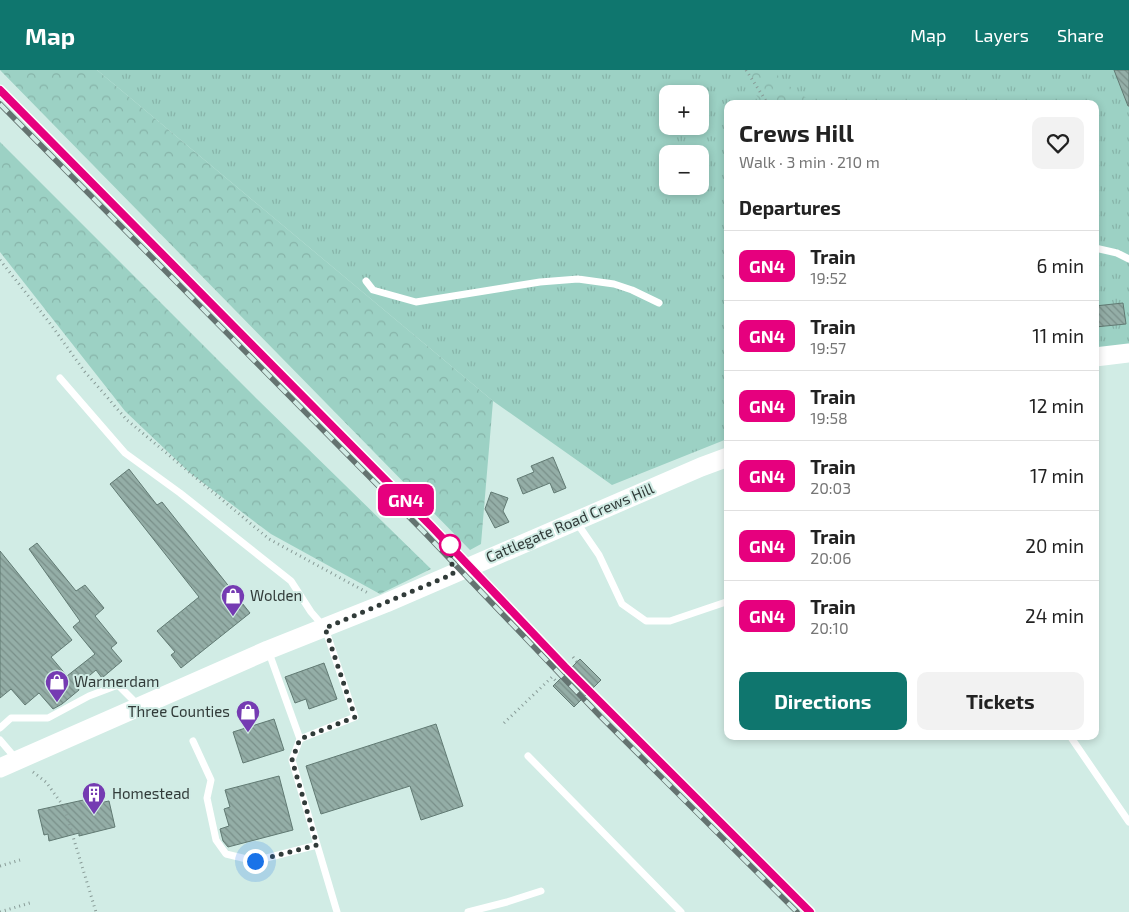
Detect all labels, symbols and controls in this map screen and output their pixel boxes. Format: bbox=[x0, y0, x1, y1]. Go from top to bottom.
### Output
text: Map bbox=[25, 21, 75, 50]
text: Map bbox=[910, 24, 946, 46]
text: Layers bbox=[974, 24, 1029, 46]
text: Share bbox=[1057, 24, 1104, 46]
map controls bbox=[659, 85, 709, 195]
button: + bbox=[659, 85, 709, 135]
button: heart bbox=[1032, 117, 1084, 169]
text: Crews Hill bbox=[739, 118, 854, 147]
button: − bbox=[659, 145, 709, 195]
text: Walk · 3 min · 210 m bbox=[739, 152, 880, 171]
text: Departures bbox=[739, 196, 841, 219]
text: Train bbox=[810, 245, 856, 268]
text: 6 min bbox=[1036, 254, 1084, 277]
text: GN4 bbox=[749, 255, 785, 277]
text: 19:52 bbox=[810, 268, 847, 287]
text: Train bbox=[810, 315, 856, 338]
text: 11 min bbox=[1032, 324, 1084, 347]
text: GN4 bbox=[749, 325, 785, 347]
text: 19:57 bbox=[810, 338, 846, 357]
text: Train bbox=[810, 385, 856, 408]
text: 12 min bbox=[1029, 394, 1084, 417]
text: GN4 bbox=[749, 395, 785, 417]
text: 19:58 bbox=[810, 408, 848, 427]
text: Train bbox=[810, 455, 856, 478]
text: 17 min bbox=[1030, 464, 1084, 487]
text: GN4 bbox=[749, 465, 785, 487]
street label: Cattlegate Road Crews Hill bbox=[483, 478, 657, 566]
text: 20:03 bbox=[810, 478, 851, 497]
line badge: GN4 bbox=[377, 484, 435, 516]
text: GN4 bbox=[388, 489, 424, 511]
text: Train bbox=[810, 525, 856, 548]
unlabelled marker bbox=[439, 534, 461, 556]
text: 20 min bbox=[1025, 534, 1084, 557]
text: GN4 bbox=[749, 535, 785, 557]
text: 20:06 bbox=[810, 548, 851, 567]
shop icon: Wolden bbox=[220, 583, 246, 617]
place label: Wolden bbox=[250, 586, 302, 604]
text: Train bbox=[810, 595, 856, 618]
text: 24 min bbox=[1025, 604, 1084, 627]
text: GN4 bbox=[749, 605, 785, 627]
text: 20:10 bbox=[810, 618, 849, 637]
shop icon: Warmerdam bbox=[44, 669, 70, 703]
place label: Warmerdam bbox=[74, 672, 159, 690]
button: Directions bbox=[739, 672, 907, 730]
button: Tickets bbox=[917, 672, 1084, 730]
shop icon: Three Counties bbox=[235, 699, 261, 733]
place label: Three Counties bbox=[128, 702, 230, 720]
building icon: Homestead bbox=[81, 781, 107, 815]
place label: Homestead bbox=[112, 784, 190, 802]
your location bbox=[243, 849, 268, 874]

